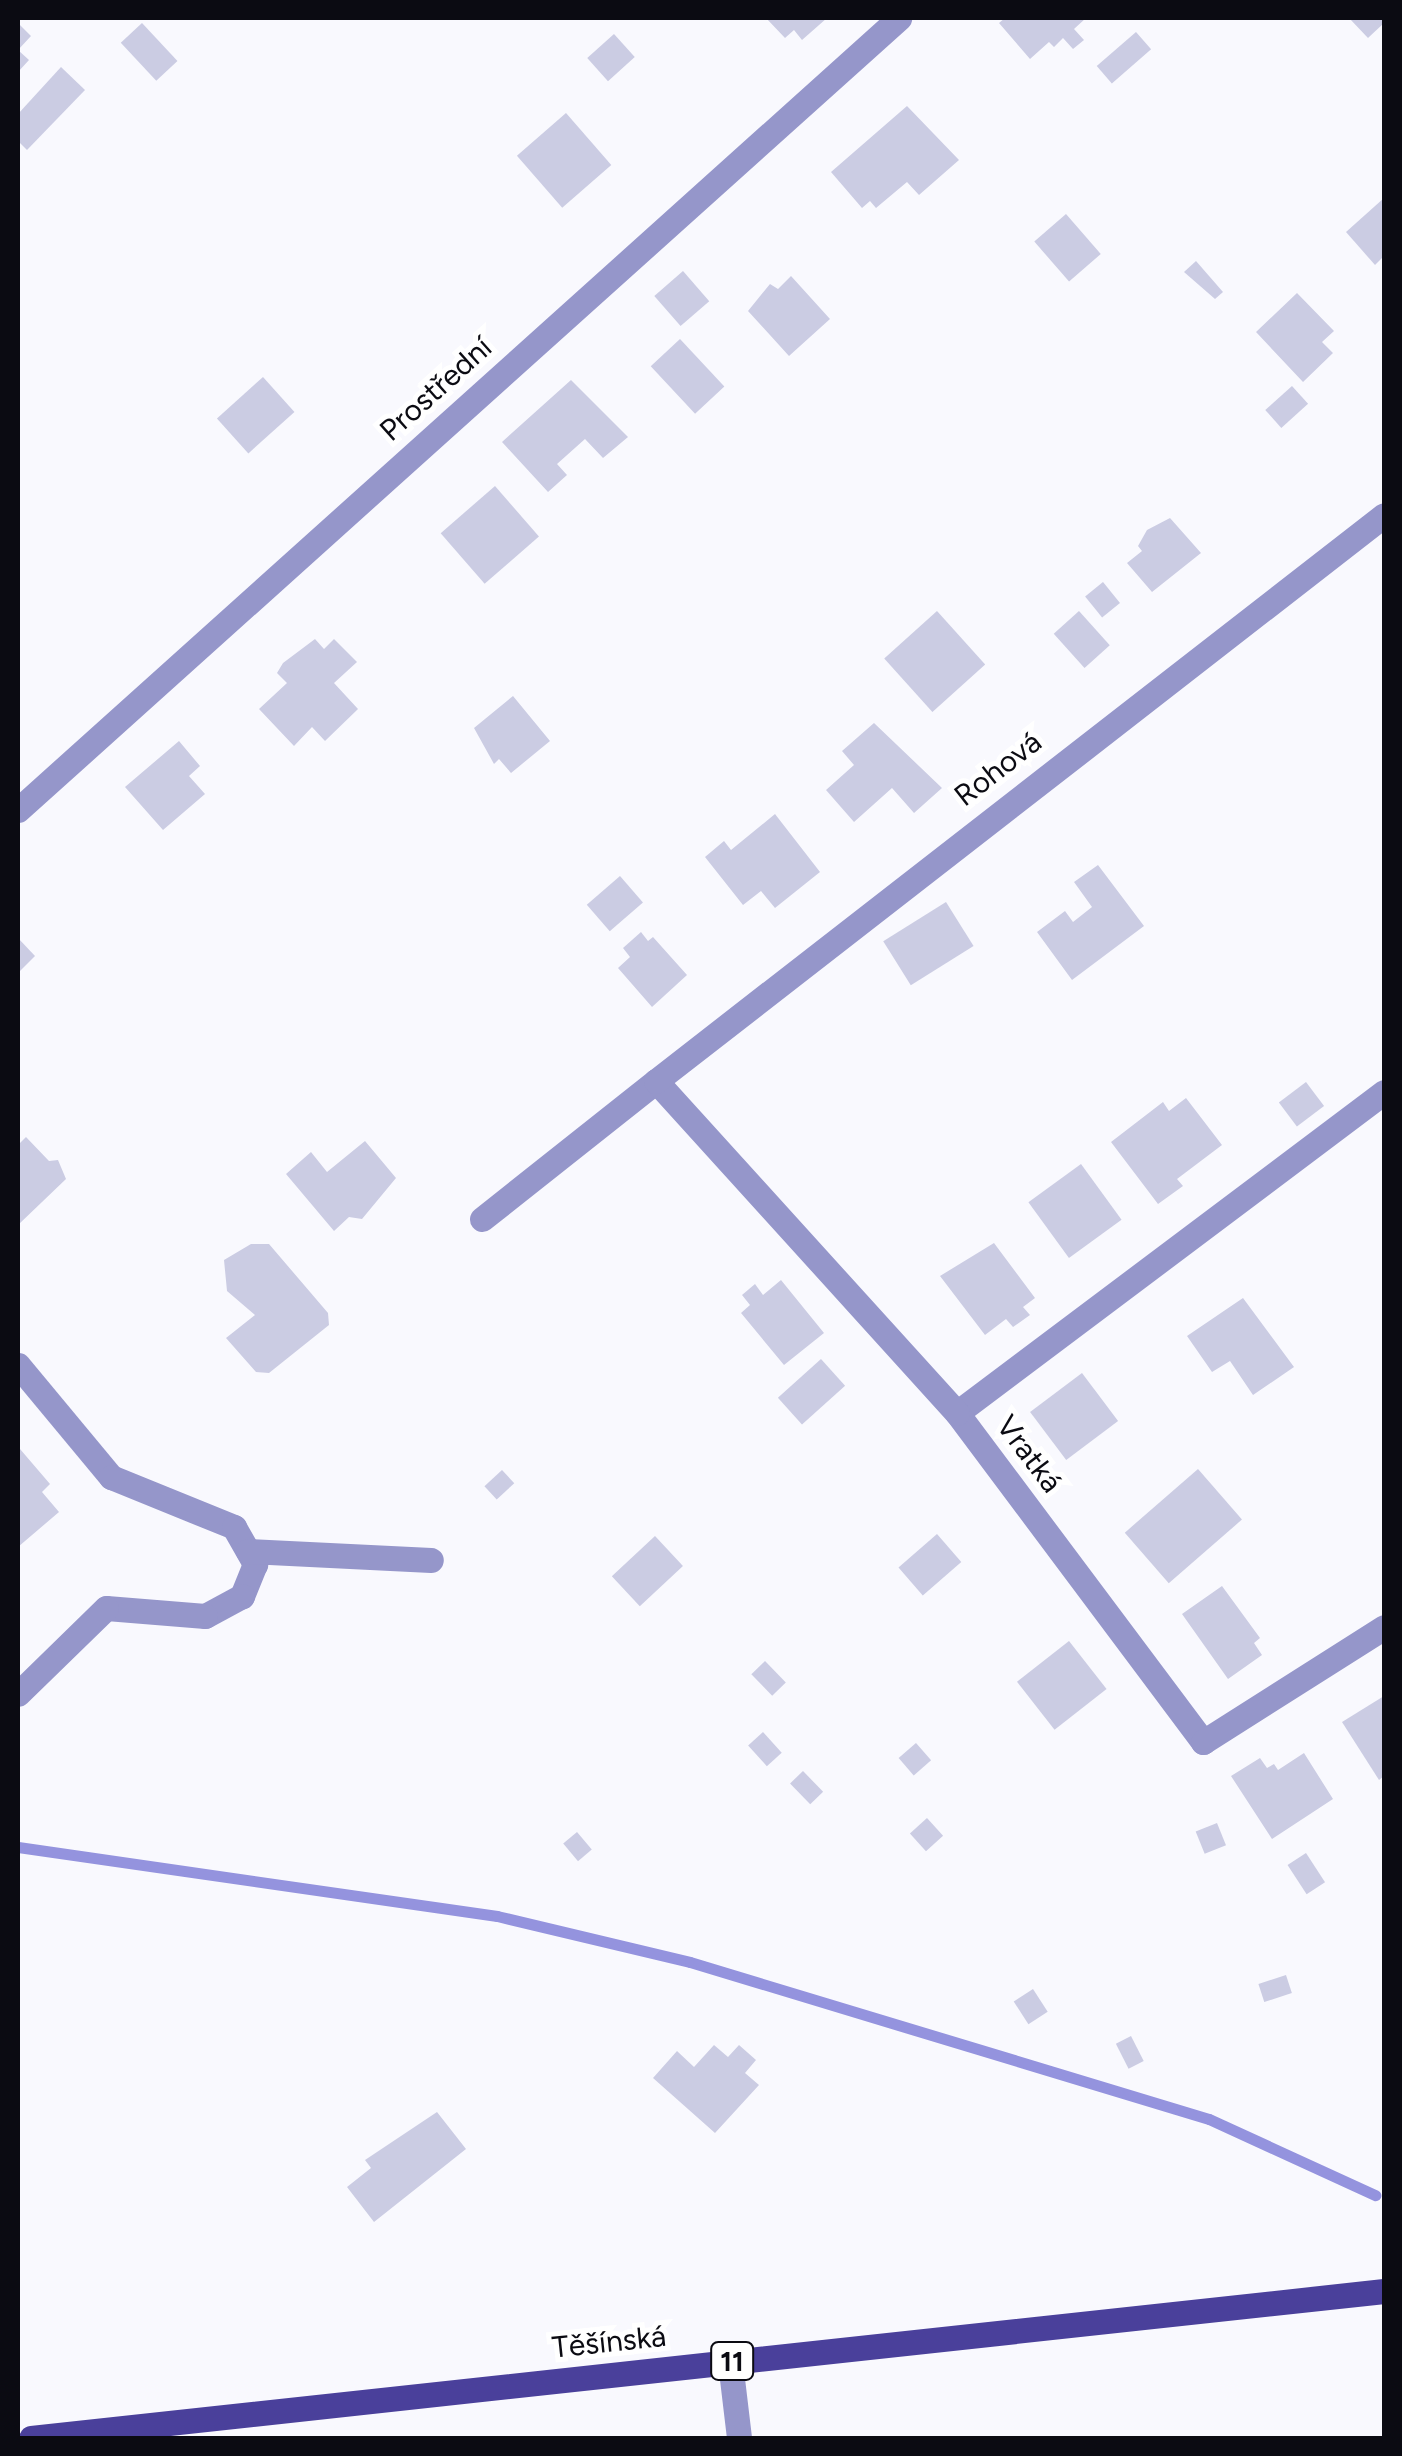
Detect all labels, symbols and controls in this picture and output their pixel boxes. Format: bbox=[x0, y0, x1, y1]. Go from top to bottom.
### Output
street label: Prostřední bbox=[373, 329, 499, 449]
street label: Rohová bbox=[947, 724, 1049, 814]
street label: Vratká bbox=[988, 1408, 1070, 1500]
street label: Těšínská bbox=[550, 2318, 668, 2366]
road number: 11 bbox=[710, 2338, 754, 2384]

